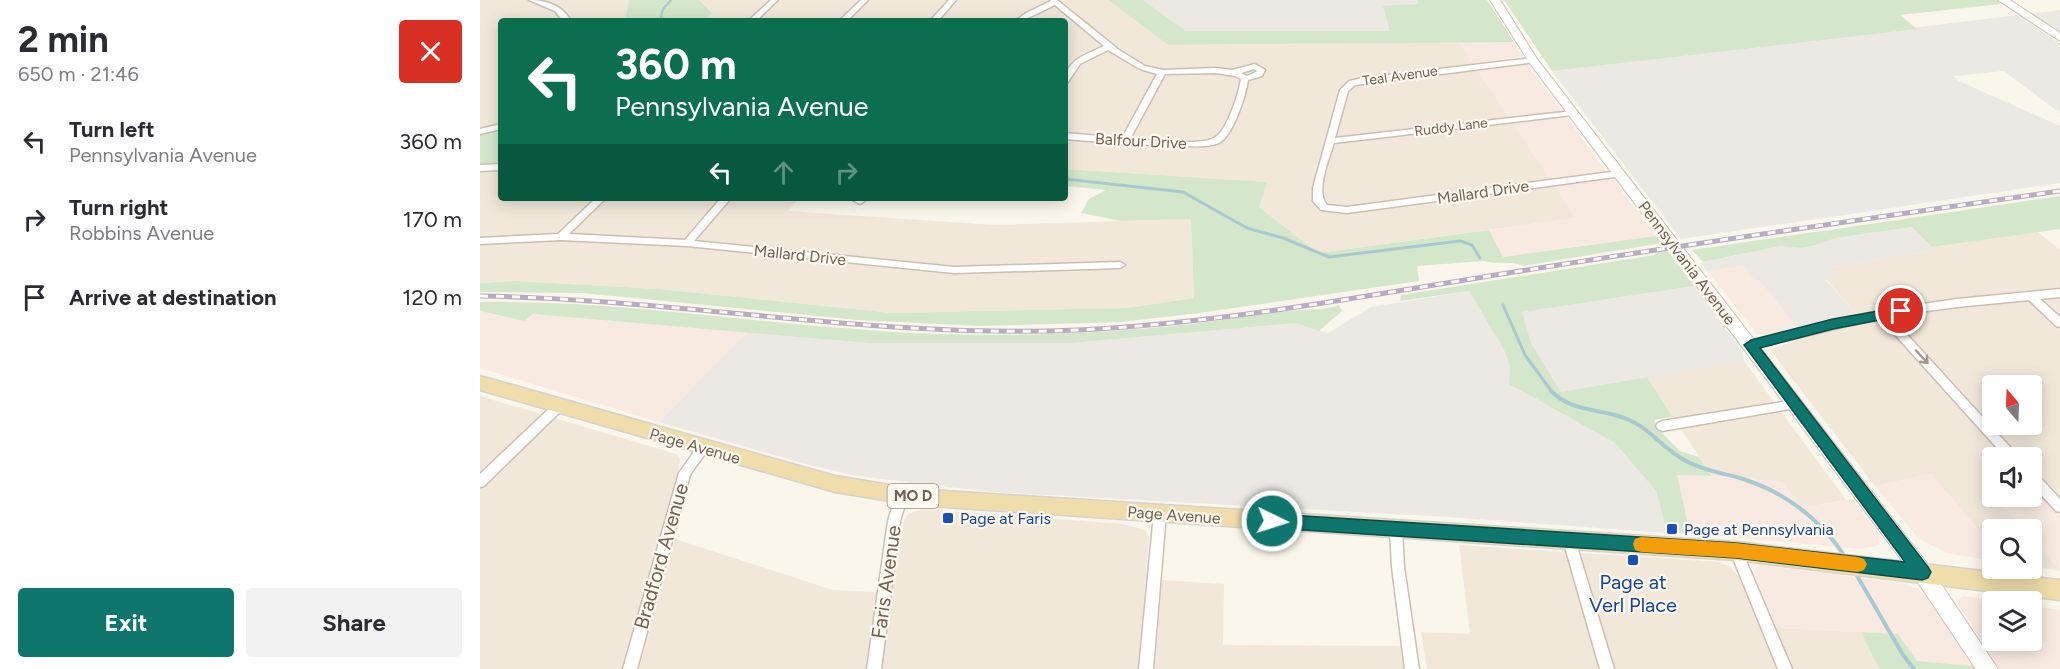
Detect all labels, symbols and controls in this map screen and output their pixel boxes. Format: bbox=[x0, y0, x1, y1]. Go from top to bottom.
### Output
text: 2 min bbox=[18, 18, 109, 61]
button: close bbox=[399, 20, 462, 83]
text: 360 m bbox=[615, 39, 737, 90]
icon: left bbox=[516, 42, 594, 120]
text: 650 m · 21:46 bbox=[18, 62, 139, 86]
street label: Teal Avenue bbox=[1361, 62, 1439, 90]
text: Pennsylvania Avenue bbox=[615, 90, 869, 123]
street label: Ruddy Lane bbox=[1413, 114, 1489, 140]
text: Turn left bbox=[69, 116, 155, 143]
icon: left bbox=[18, 125, 51, 158]
text: 360 m bbox=[399, 128, 462, 155]
street label: Balfour Drive bbox=[1095, 129, 1188, 153]
text: Pennsylvania Avenue bbox=[69, 143, 257, 167]
icon: left bbox=[704, 156, 737, 189]
icon: ahead bbox=[767, 156, 800, 189]
icon: right bbox=[830, 156, 863, 189]
street label: Mallard Drive bbox=[1436, 176, 1530, 208]
text: Turn right bbox=[69, 194, 168, 221]
street label: Pennsylvania Avenue bbox=[1634, 197, 1740, 329]
icon: right bbox=[18, 203, 51, 236]
text: 170 m bbox=[403, 206, 462, 233]
text: Robbins Avenue bbox=[69, 221, 214, 245]
street label: Mallard Drive bbox=[753, 241, 847, 269]
icon: arrive bbox=[18, 281, 51, 314]
text: Arrive at destination bbox=[69, 284, 277, 311]
text: 120 m bbox=[402, 284, 462, 311]
pin bbox=[1875, 285, 1926, 336]
icon: arrive bbox=[1884, 294, 1917, 327]
one-way arrow bbox=[1915, 349, 1929, 364]
north arrow bbox=[1982, 375, 2042, 435]
map controls bbox=[1982, 375, 2042, 651]
street label: Page Avenue bbox=[647, 424, 743, 468]
button: sound bbox=[1982, 447, 2042, 507]
street label: Bradford Avenue bbox=[629, 480, 693, 632]
road number: MO D bbox=[888, 484, 938, 508]
position arrow bbox=[1240, 489, 1304, 553]
street label: Page Avenue bbox=[1127, 502, 1222, 528]
place label: Page at Faris bbox=[960, 509, 1051, 528]
marker: Page at Faris bbox=[941, 511, 955, 525]
button: search bbox=[1982, 519, 2042, 579]
place label: Page at Pennsylvania bbox=[1684, 520, 1834, 539]
marker: Page at Pennsylvania bbox=[1665, 522, 1679, 536]
street label: Faris Avenue bbox=[866, 524, 906, 640]
marker: Page at Verl Place bbox=[1626, 553, 1640, 567]
place label: Page at Verl Place bbox=[1589, 570, 1677, 617]
button: Exit bbox=[18, 588, 234, 657]
button: Share bbox=[246, 588, 462, 657]
button: layers bbox=[1982, 591, 2042, 651]

